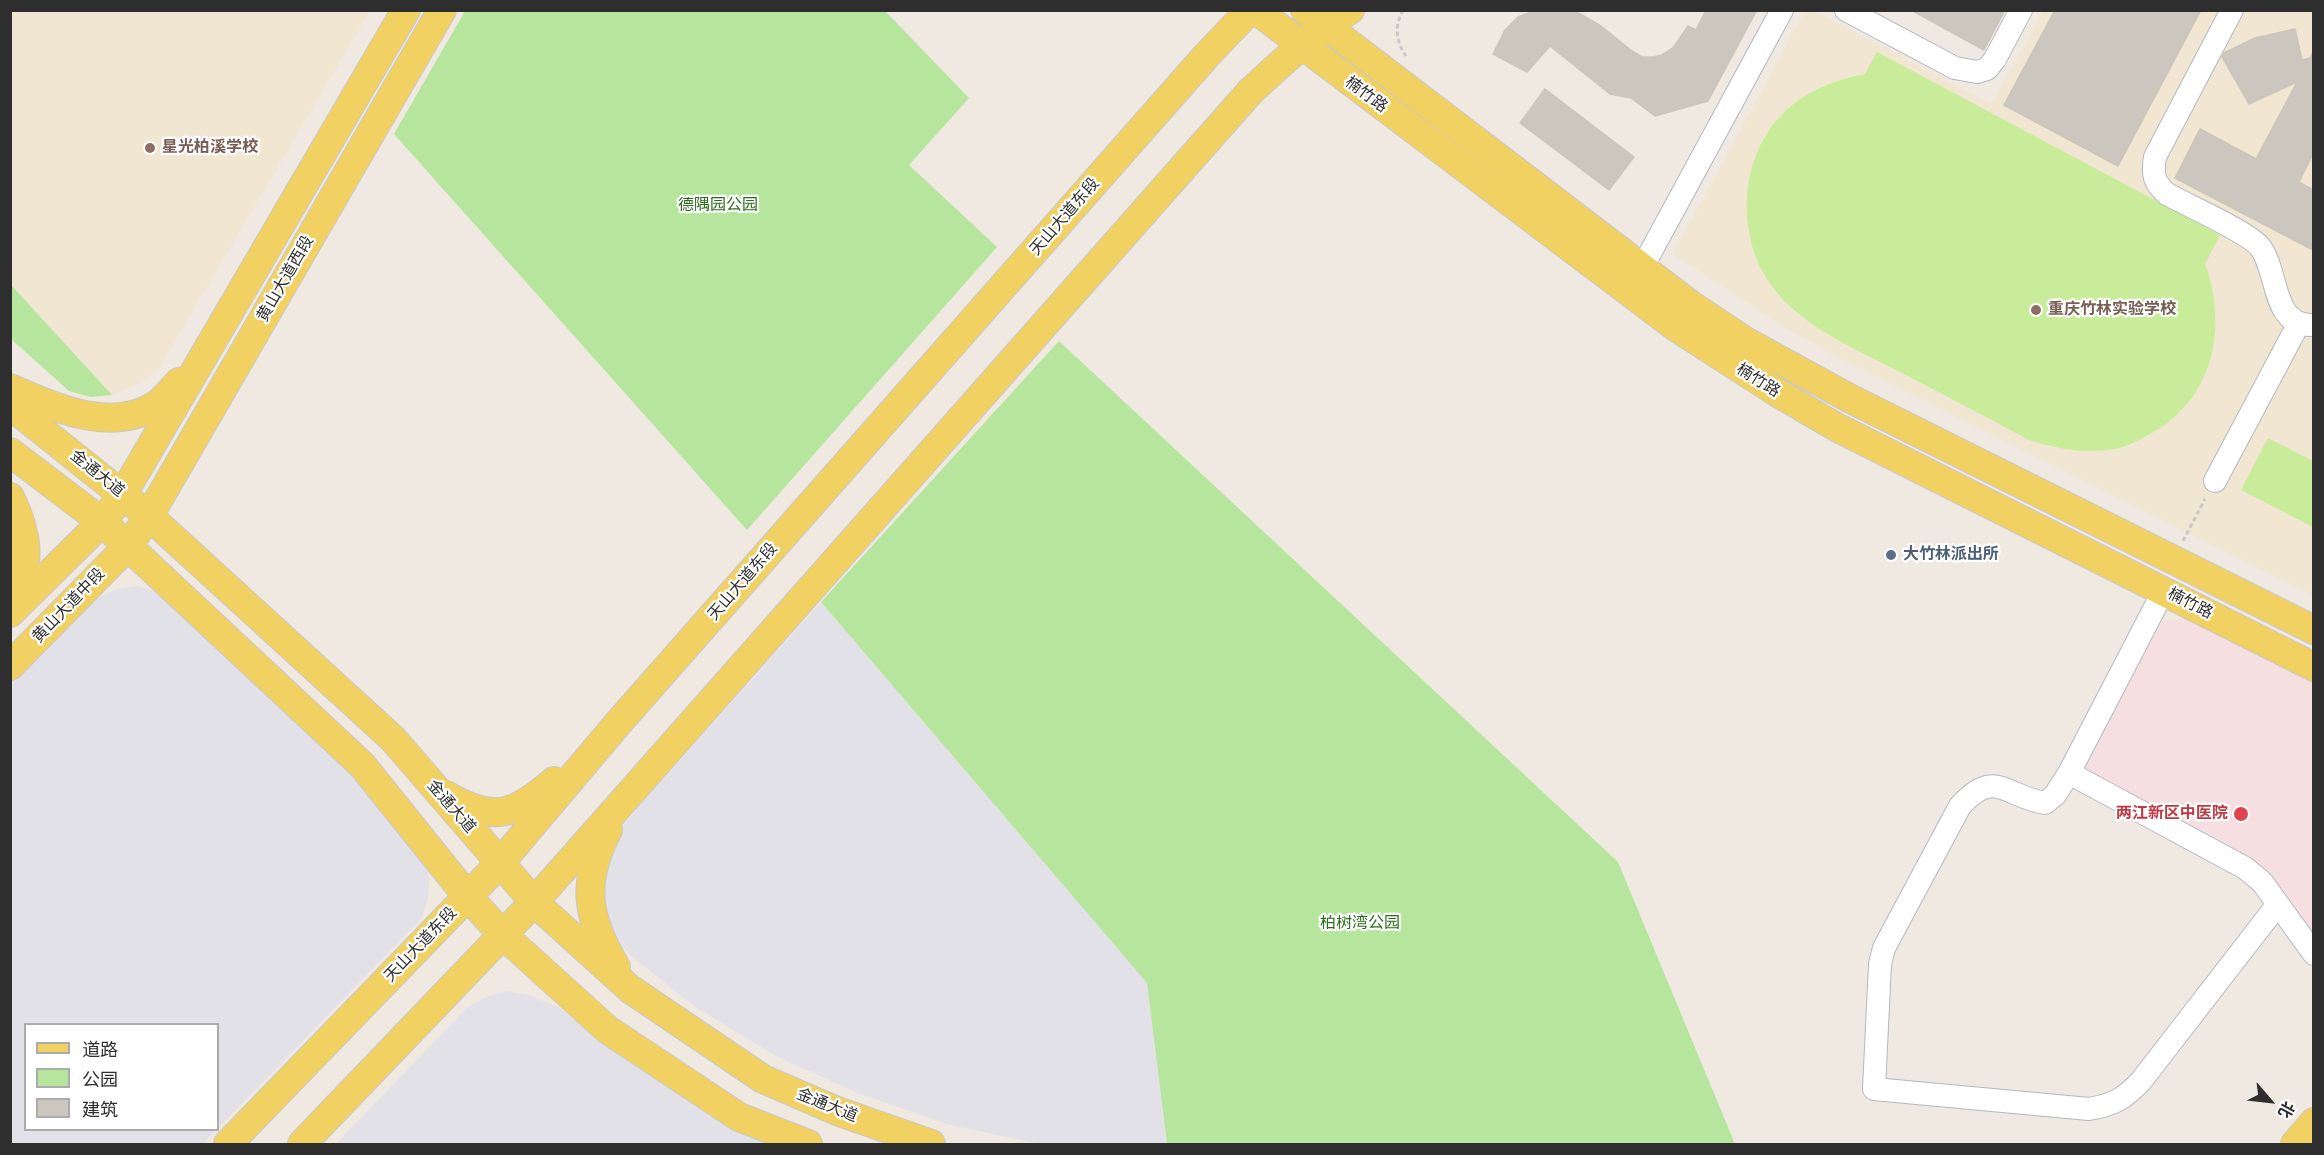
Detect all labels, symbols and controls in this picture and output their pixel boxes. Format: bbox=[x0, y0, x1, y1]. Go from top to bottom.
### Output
street label: 楠竹路 bbox=[1341, 73, 1391, 117]
place label: 星光柏溪学校 bbox=[162, 138, 258, 158]
marker: 星光柏溪学校 bbox=[143, 141, 157, 155]
street label: 天山大道东段 bbox=[1026, 174, 1104, 260]
park label: 德隅园公园 bbox=[678, 196, 758, 216]
street label: 黄山大道西段 bbox=[254, 233, 318, 325]
place label: 重庆竹林实验学校 bbox=[2048, 300, 2176, 320]
marker: 重庆竹林实验学校 bbox=[2029, 303, 2043, 317]
street label: 楠竹路 bbox=[1733, 360, 1783, 402]
street label: 金通大道 bbox=[66, 446, 128, 502]
street label: 天山大道东段 bbox=[704, 539, 782, 625]
place label: 大竹林派出所 bbox=[1903, 545, 1999, 565]
marker: 大竹林派出所 bbox=[1884, 548, 1898, 562]
street label: 黄山大道中段 bbox=[29, 565, 109, 647]
street label: 楠竹路 bbox=[2164, 585, 2216, 623]
street label: 金通大道 bbox=[423, 777, 479, 837]
place label: 两江新区中医院 bbox=[2116, 804, 2228, 824]
marker: 两江新区中医院 bbox=[2232, 805, 2250, 823]
street label: 天山大道东段 bbox=[381, 904, 461, 986]
park label: 柏树湾公园 bbox=[1320, 914, 1400, 934]
legend bbox=[24, 1023, 219, 1131]
text: 道路 bbox=[82, 1039, 118, 1060]
text: 公园 bbox=[82, 1069, 118, 1090]
north arrow bbox=[2240, 1071, 2300, 1131]
street label: 金通大道 bbox=[794, 1085, 860, 1127]
text: 北 bbox=[2274, 1098, 2298, 1121]
text: 建筑 bbox=[82, 1099, 118, 1120]

